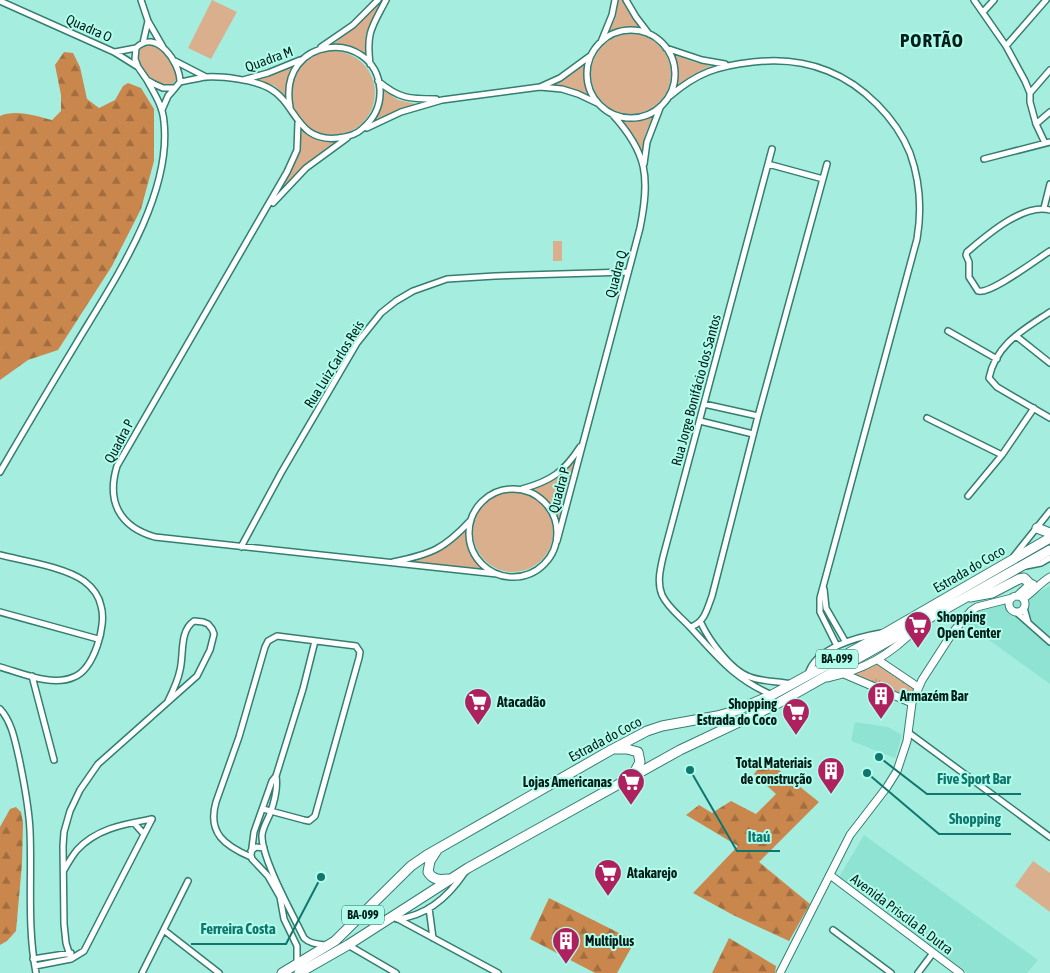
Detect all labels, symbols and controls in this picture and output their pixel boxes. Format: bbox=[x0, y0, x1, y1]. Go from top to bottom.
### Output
street label: Quadra O bbox=[64, 11, 114, 45]
district label: PORTÃO bbox=[900, 29, 964, 51]
street label: Quadra M bbox=[243, 43, 295, 75]
street label: Quadra Q bbox=[602, 248, 630, 300]
street label: Rua Jorge Bonifácio dos Santos bbox=[668, 312, 724, 467]
street label: Rua Luiz Carlos Reis bbox=[301, 317, 367, 411]
street label: Quadra P bbox=[101, 416, 137, 466]
street label: Quadra P bbox=[545, 465, 573, 515]
street label: Estrada do Coco bbox=[930, 542, 1008, 596]
place label: Shopping Open Center bbox=[937, 609, 1002, 641]
supermarket icon: Shopping Open Center bbox=[903, 610, 933, 649]
road number: BA-099 bbox=[816, 650, 858, 669]
building icon: Armazém Bar bbox=[866, 681, 896, 720]
supermarket icon: Atacadão bbox=[463, 687, 493, 726]
place label: Armazém Bar bbox=[899, 688, 969, 704]
place label: Atacadão bbox=[496, 694, 546, 710]
place label: Shopping Estrada do Coco bbox=[697, 696, 778, 728]
supermarket icon: Shopping Estrada do Coco bbox=[781, 697, 811, 736]
street label: Estrada do Coco bbox=[566, 713, 644, 765]
place label: Total Materiais de construção bbox=[736, 755, 812, 787]
building icon: Total Materiais de construção bbox=[816, 756, 846, 795]
callout: Five Sport Bar bbox=[927, 764, 1021, 794]
supermarket icon: Lojas Americanas bbox=[616, 767, 646, 806]
text: Five Sport Bar bbox=[937, 770, 1012, 787]
place label: Lojas Americanas bbox=[523, 774, 612, 790]
callout: Shopping bbox=[939, 804, 1011, 834]
text: Shopping bbox=[949, 810, 1002, 827]
callout: Itaú bbox=[737, 821, 780, 851]
text: Itaú bbox=[748, 828, 770, 845]
supermarket icon: Atakarejo bbox=[593, 858, 623, 897]
place label: Atakarejo bbox=[626, 865, 678, 881]
street label: Avenida Priscila B. Dutra bbox=[848, 870, 956, 958]
road number: BA-099 bbox=[342, 906, 384, 924]
callout: Ferreira Costa bbox=[191, 914, 286, 944]
text: Ferreira Costa bbox=[200, 920, 276, 937]
building icon: Multiplus bbox=[551, 926, 581, 965]
place label: Multiplus bbox=[585, 933, 634, 949]

